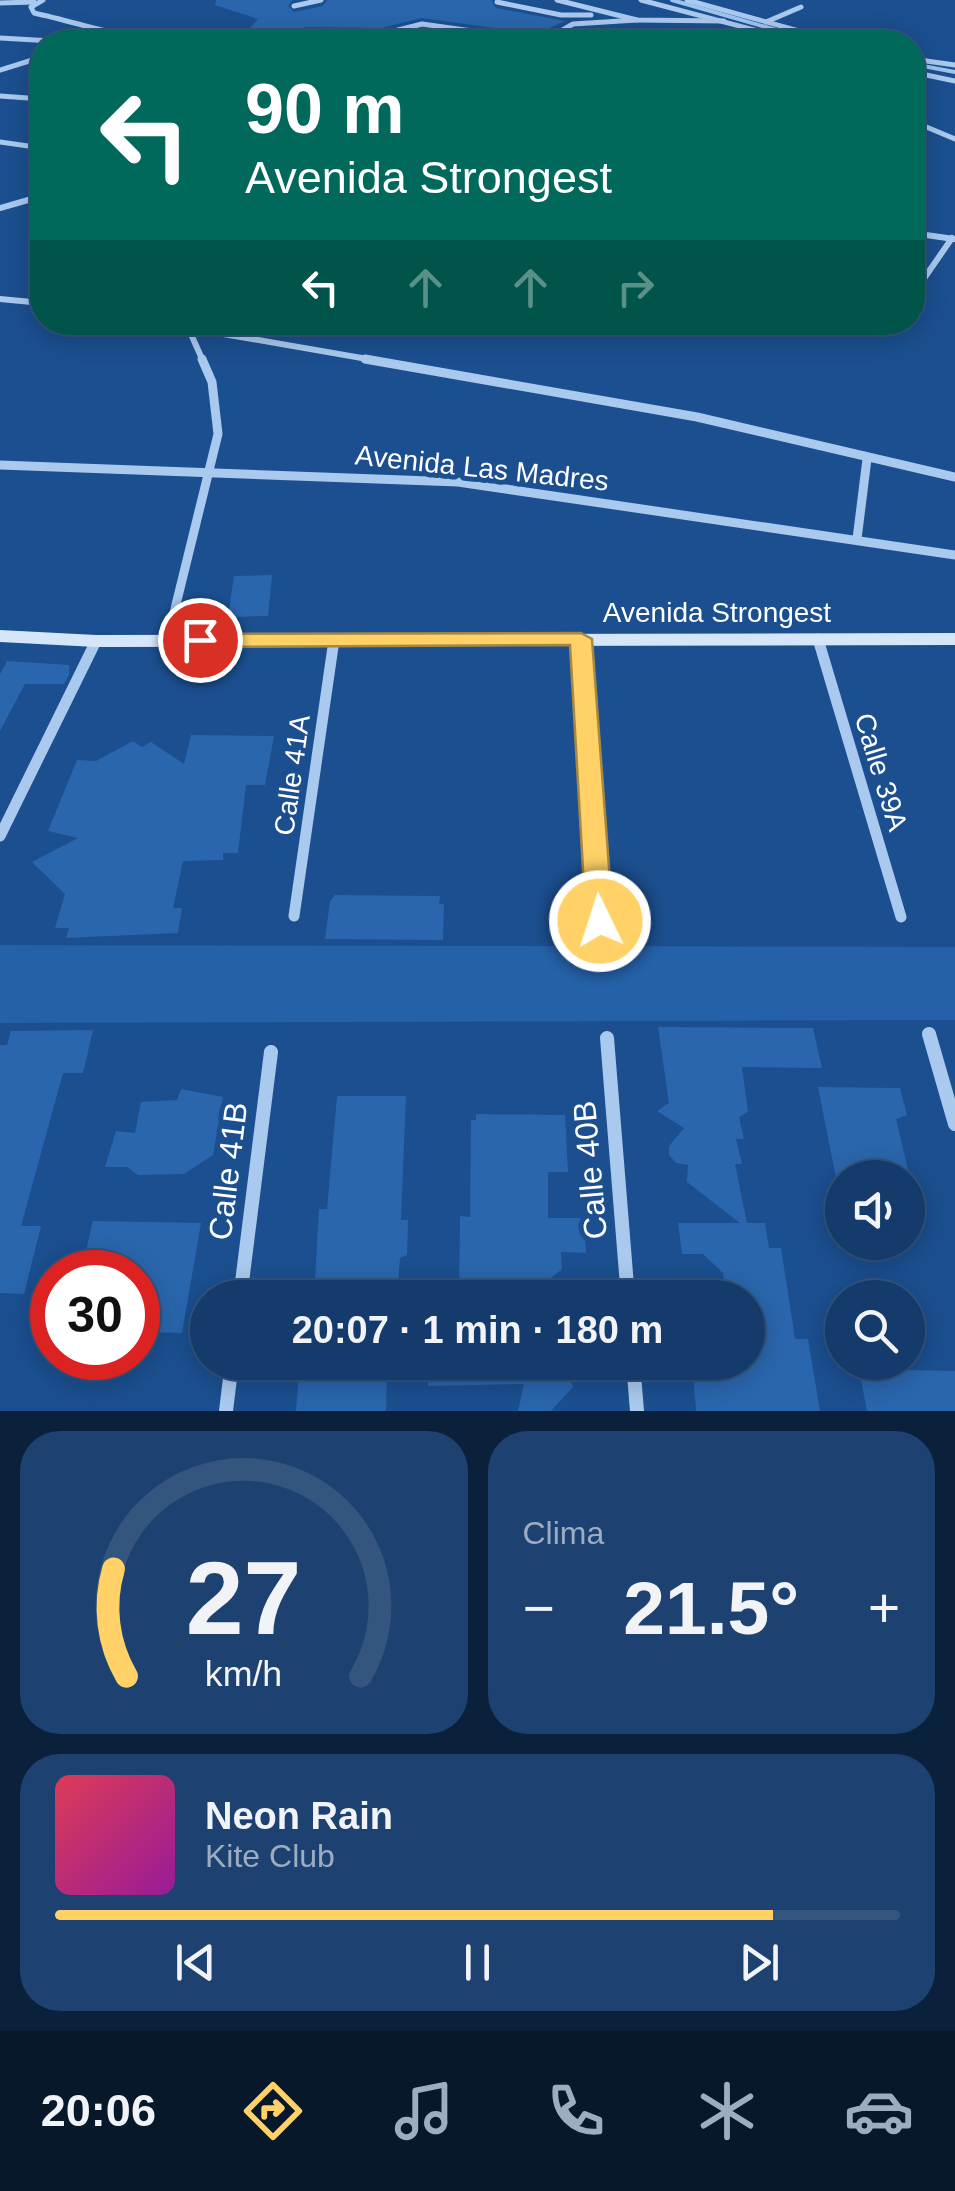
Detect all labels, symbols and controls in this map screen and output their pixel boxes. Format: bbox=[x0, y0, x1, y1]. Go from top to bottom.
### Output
icon: left bbox=[80, 70, 210, 200]
text: 90 m bbox=[245, 70, 405, 148]
text: Avenida Strongest bbox=[245, 152, 612, 203]
icon: left bbox=[293, 260, 348, 315]
icon: ahead bbox=[398, 260, 453, 315]
icon: ahead bbox=[503, 260, 558, 315]
icon: right bbox=[608, 260, 663, 315]
street label: Avenida Las Madres bbox=[354, 439, 610, 497]
street label: Avenida Strongest bbox=[603, 597, 831, 628]
pin bbox=[158, 598, 243, 683]
icon: arrive bbox=[173, 613, 228, 668]
street label: Calle 39A bbox=[848, 709, 914, 835]
street label: Calle 41A bbox=[268, 712, 316, 837]
position arrow bbox=[548, 869, 652, 973]
street label: Calle 40B bbox=[566, 1099, 614, 1241]
street label: Calle 41B bbox=[202, 1100, 254, 1242]
map controls bbox=[825, 1160, 925, 1380]
button: sound bbox=[825, 1160, 925, 1260]
speed limit sign: 30 bbox=[30, 1250, 160, 1380]
button: search bbox=[825, 1280, 925, 1380]
text: 20:07 · 1 min · 180 m bbox=[292, 1309, 663, 1351]
text: Clima bbox=[523, 1515, 604, 1551]
text: 27 bbox=[186, 1540, 302, 1656]
text: 21.5° bbox=[623, 1566, 799, 1650]
text: − bbox=[523, 1577, 555, 1639]
text: + bbox=[868, 1577, 900, 1639]
text: km/h bbox=[205, 1654, 282, 1694]
text: Neon Rain bbox=[205, 1795, 393, 1837]
text: Kite Club bbox=[205, 1838, 335, 1874]
icon: previous bbox=[168, 1935, 223, 1990]
icon: pause bbox=[450, 1935, 505, 1990]
icon: next bbox=[732, 1935, 787, 1990]
icon: directions bbox=[238, 2076, 308, 2146]
icon: music bbox=[389, 2076, 459, 2146]
icon: phone bbox=[541, 2076, 611, 2146]
icon: climate bbox=[692, 2076, 762, 2146]
icon: car bbox=[844, 2076, 914, 2146]
text: 20:06 bbox=[41, 2085, 156, 2136]

